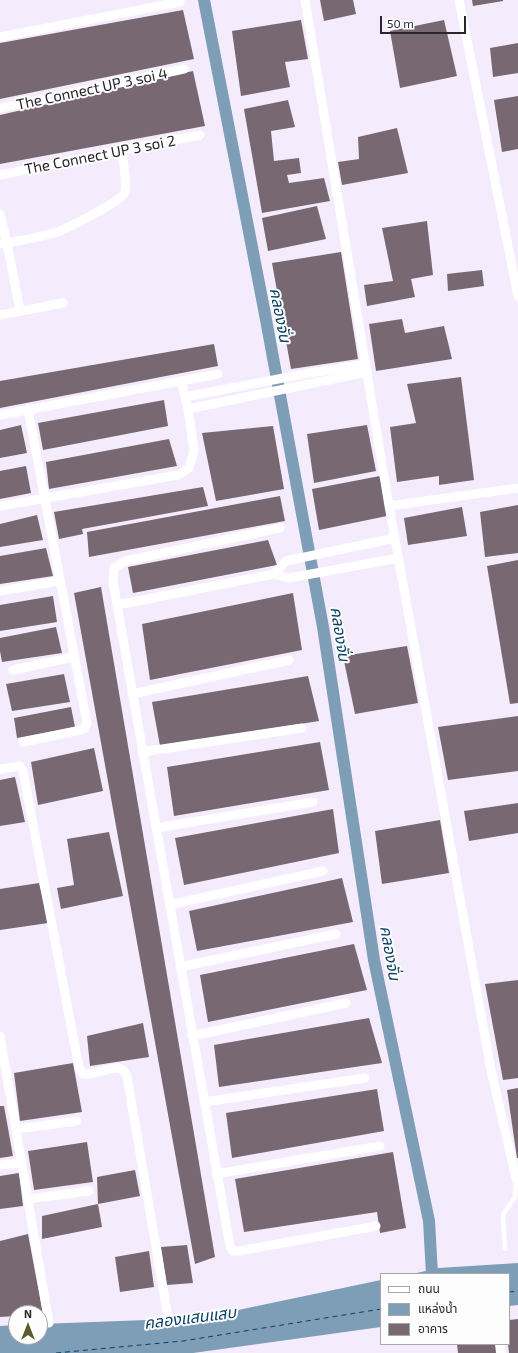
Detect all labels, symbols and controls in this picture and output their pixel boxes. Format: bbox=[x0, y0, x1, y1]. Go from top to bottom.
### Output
scale bar bbox=[382, 8, 468, 34]
text: 50 m bbox=[387, 16, 414, 30]
street label: The Connect UP 3 soi 4 bbox=[15, 64, 169, 114]
street label: The Connect UP 3 soi 2 bbox=[23, 132, 177, 178]
water label: คลองจั่น bbox=[265, 286, 295, 344]
water label: คลองจั่น bbox=[326, 605, 354, 663]
water label: คลองจั่น bbox=[376, 924, 404, 982]
legend bbox=[380, 1273, 510, 1345]
text: ถนน bbox=[418, 1281, 440, 1295]
text: แหล่งน้ำ bbox=[418, 1301, 457, 1315]
water label: คลองแสนแสบ bbox=[143, 1303, 237, 1333]
north arrow bbox=[8, 1305, 48, 1345]
text: N bbox=[24, 1307, 32, 1320]
text: อาคาร bbox=[418, 1321, 448, 1335]

